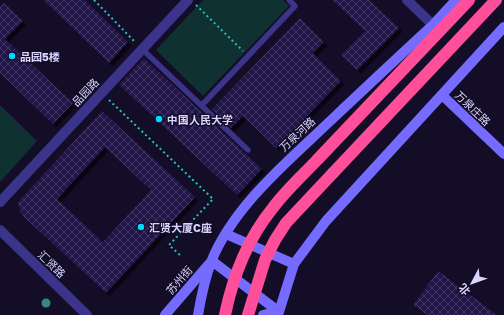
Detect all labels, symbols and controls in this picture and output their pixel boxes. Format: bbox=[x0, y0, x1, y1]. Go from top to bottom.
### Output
place label: 品园5楼 bbox=[20, 50, 60, 63]
marker: 品园5楼 bbox=[7, 51, 17, 61]
street label: 品园路 bbox=[69, 75, 101, 109]
street label: 万泉庄路 bbox=[453, 88, 493, 128]
place label: 中国人民大学 bbox=[167, 113, 233, 126]
marker: 中国人民大学 bbox=[154, 114, 164, 124]
street label: 万泉河路 bbox=[276, 114, 318, 154]
place label: 汇贤大厦C座 bbox=[149, 221, 212, 234]
marker: 汇贤大厦C座 bbox=[136, 222, 146, 232]
street label: 汇贤路 bbox=[36, 248, 68, 280]
street label: 苏州街 bbox=[163, 263, 195, 297]
north arrow bbox=[452, 263, 492, 303]
text: 北 bbox=[456, 281, 473, 298]

